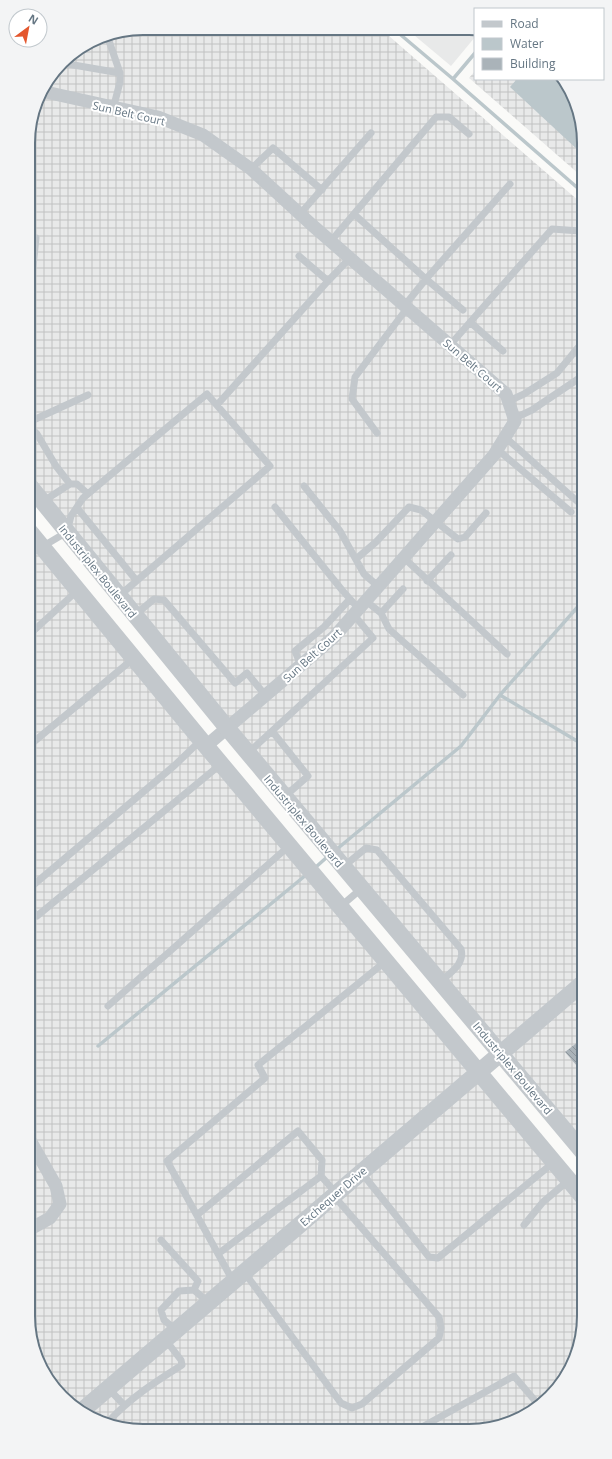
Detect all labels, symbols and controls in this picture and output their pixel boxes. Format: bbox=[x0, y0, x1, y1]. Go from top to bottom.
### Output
north arrow bbox=[8, 8, 48, 48]
legend bbox=[474, 8, 604, 80]
text: N bbox=[26, 10, 41, 28]
text: Road bbox=[510, 15, 539, 32]
text: Water bbox=[510, 35, 544, 52]
text: Building bbox=[510, 55, 556, 72]
street label: Sun Belt Court bbox=[91, 97, 167, 129]
street label: Sun Belt Court bbox=[440, 335, 506, 395]
street label: Industriplex Boulevard bbox=[56, 521, 140, 621]
street label: Sun Belt Court bbox=[280, 625, 345, 685]
street label: Industriplex Boulevard bbox=[261, 772, 347, 870]
street label: Industriplex Boulevard bbox=[470, 1019, 556, 1117]
street label: Exchequer Drive bbox=[296, 1163, 370, 1229]

